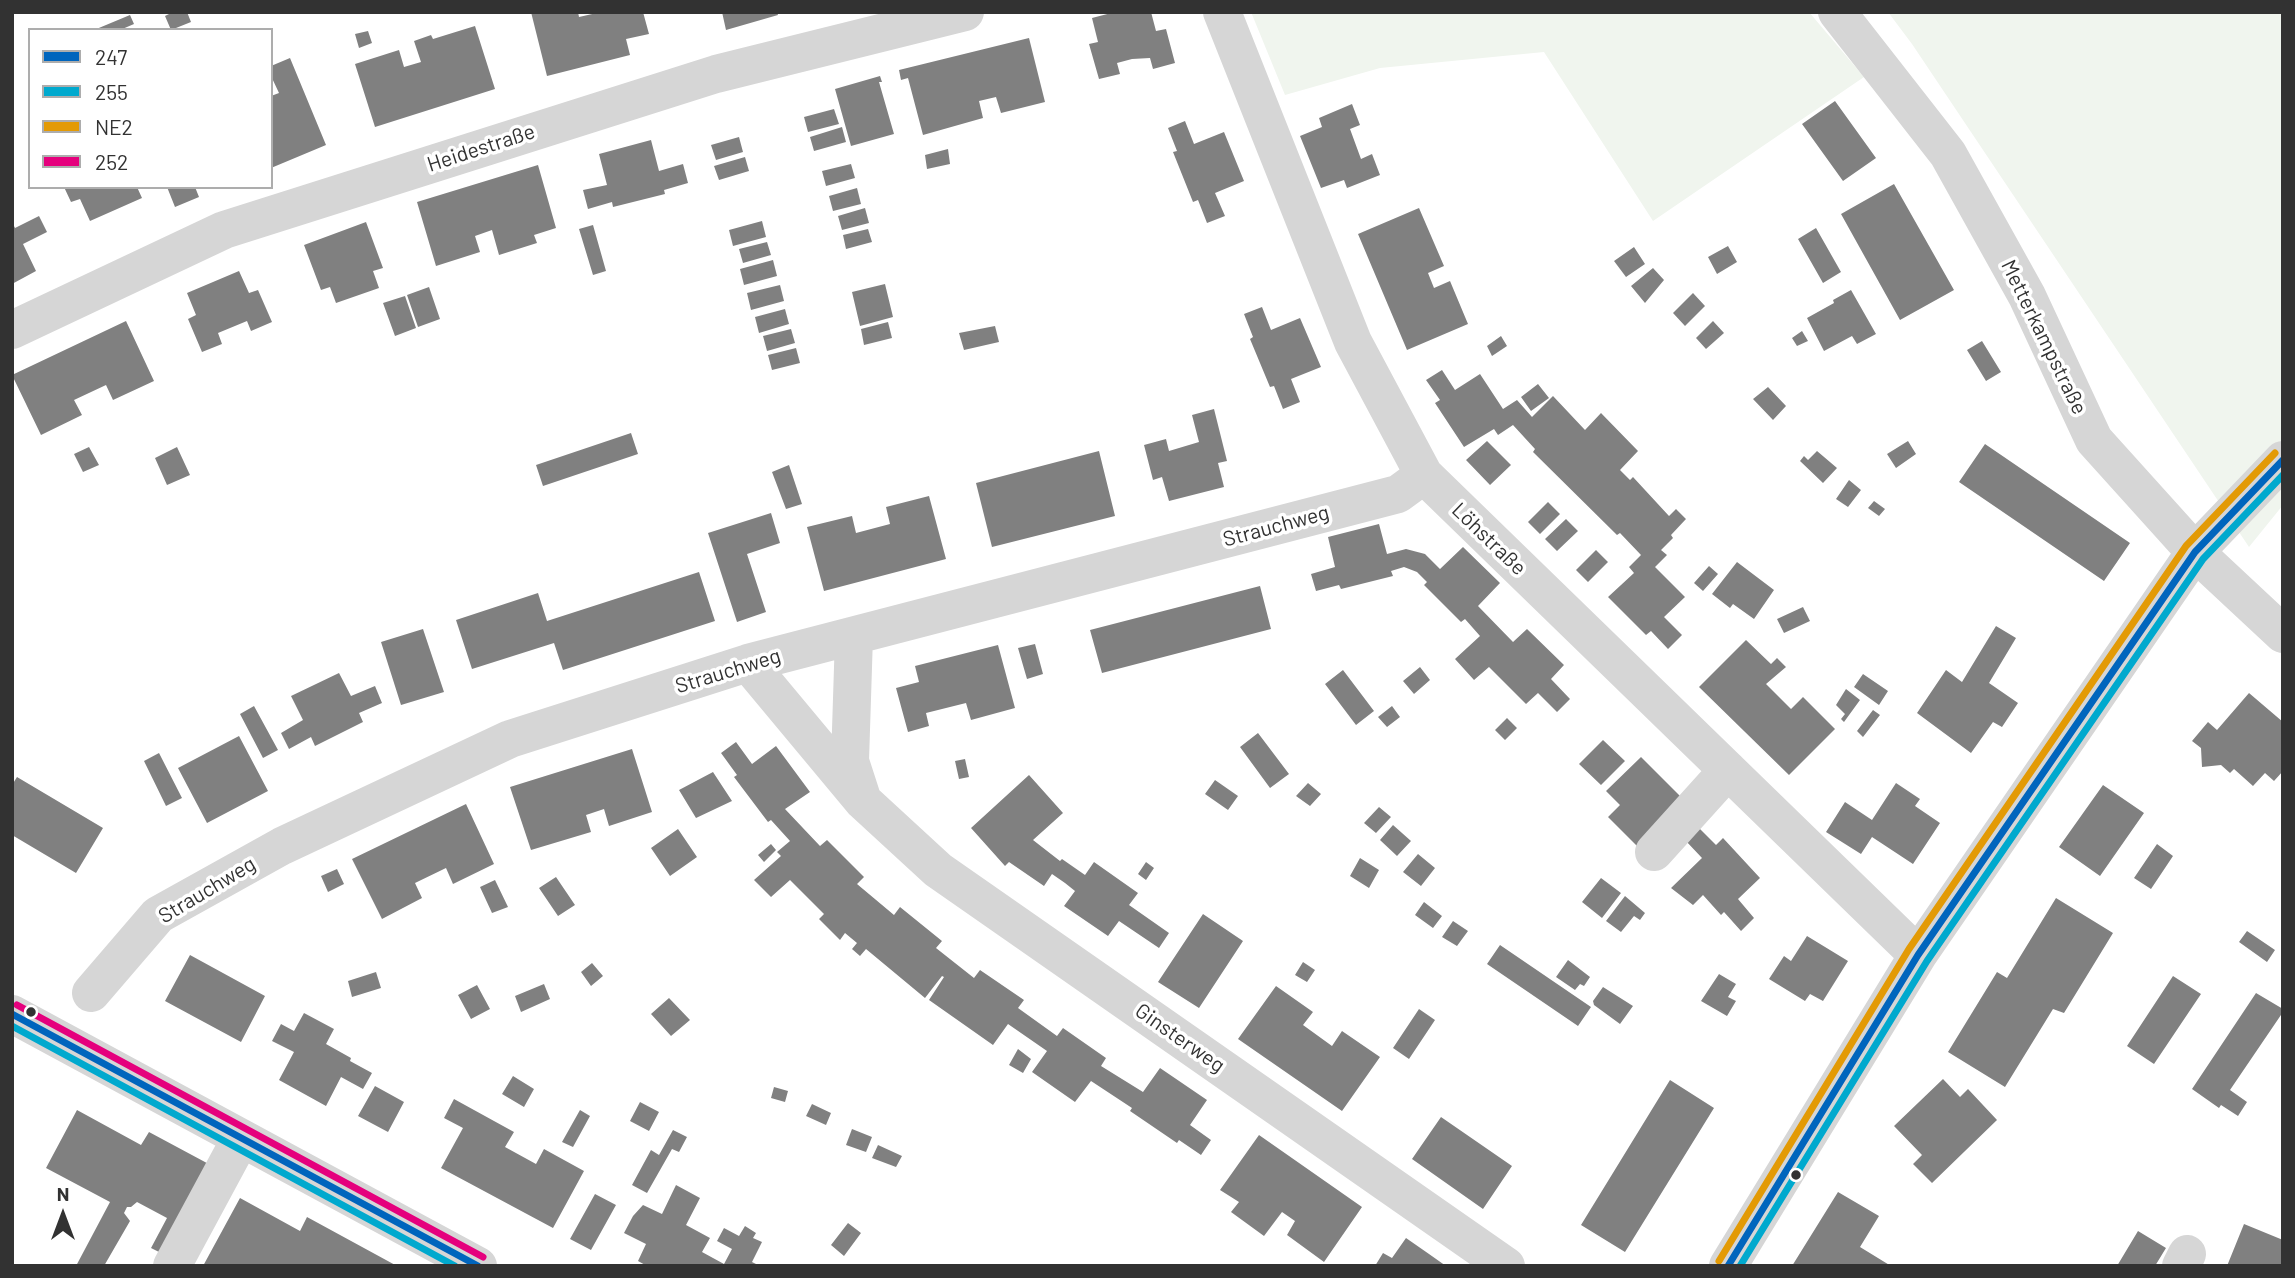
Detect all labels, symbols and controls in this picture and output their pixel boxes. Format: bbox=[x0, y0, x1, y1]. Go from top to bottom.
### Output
legend bbox=[28, 28, 273, 189]
text: 247 bbox=[95, 44, 127, 69]
text: 255 bbox=[95, 79, 128, 104]
text: NE2 bbox=[95, 114, 133, 139]
street label: Heidestraße bbox=[424, 119, 538, 177]
text: 252 bbox=[95, 149, 128, 174]
street label: Metterkampstraße bbox=[1996, 256, 2092, 418]
street label: Löhstraße bbox=[1447, 497, 1531, 581]
street label: Strauchweg bbox=[1220, 500, 1332, 552]
street label: Strauchweg bbox=[672, 643, 784, 699]
street label: Strauchweg bbox=[154, 851, 260, 929]
street label: Ginsterweg bbox=[1130, 998, 1230, 1078]
unlabelled marker bbox=[24, 1005, 38, 1019]
unlabelled marker bbox=[1789, 1168, 1803, 1182]
north arrow bbox=[28, 1180, 98, 1250]
text: N bbox=[57, 1182, 69, 1205]

